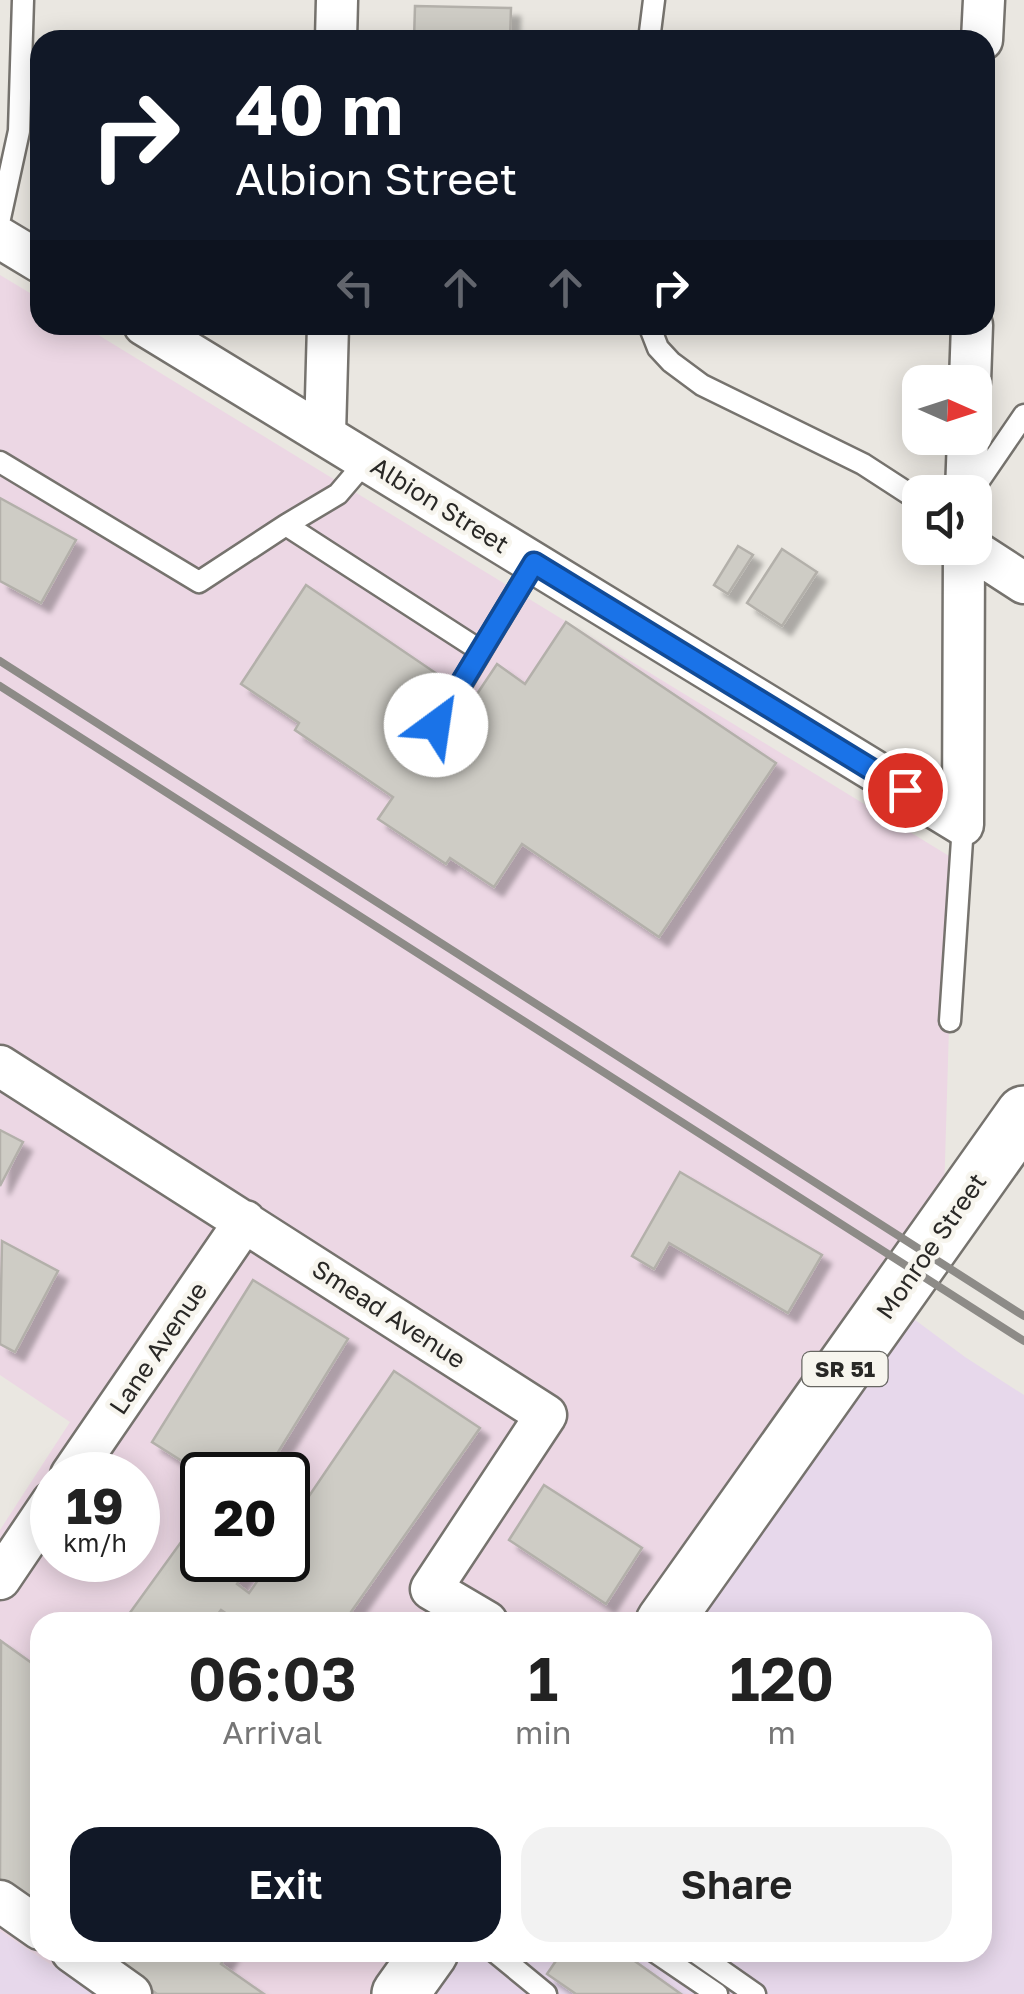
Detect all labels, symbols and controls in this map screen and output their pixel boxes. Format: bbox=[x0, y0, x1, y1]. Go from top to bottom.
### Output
text: 40 m bbox=[235, 66, 403, 150]
icon: right bbox=[70, 70, 200, 200]
text: Albion Street bbox=[235, 151, 518, 205]
icon: left bbox=[328, 260, 383, 315]
icon: ahead bbox=[433, 260, 488, 315]
icon: ahead bbox=[538, 260, 593, 315]
icon: right bbox=[643, 260, 698, 315]
north arrow bbox=[902, 365, 992, 455]
map controls bbox=[902, 365, 992, 565]
street label: Albion Street bbox=[365, 450, 515, 559]
button: sound bbox=[902, 475, 992, 565]
position arrow bbox=[384, 673, 488, 777]
pin bbox=[863, 748, 948, 833]
icon: arrive bbox=[878, 763, 933, 818]
street label: Monroe Street bbox=[869, 1167, 992, 1325]
street label: Smead Avenue bbox=[307, 1252, 472, 1375]
street label: Lane Avenue bbox=[102, 1276, 213, 1420]
road number: SR 51 bbox=[802, 1352, 888, 1386]
speed limit sign: 20 bbox=[180, 1452, 310, 1582]
text: 19 bbox=[66, 1475, 124, 1535]
text: km/h bbox=[63, 1527, 127, 1558]
text: 06:03 bbox=[188, 1642, 357, 1714]
text: 1 bbox=[528, 1642, 558, 1714]
text: 120 bbox=[729, 1642, 834, 1714]
text: Arrival bbox=[222, 1713, 323, 1751]
text: min bbox=[515, 1713, 571, 1751]
text: m bbox=[768, 1713, 796, 1751]
button: Exit bbox=[70, 1827, 501, 1942]
button: Share bbox=[521, 1827, 952, 1942]

